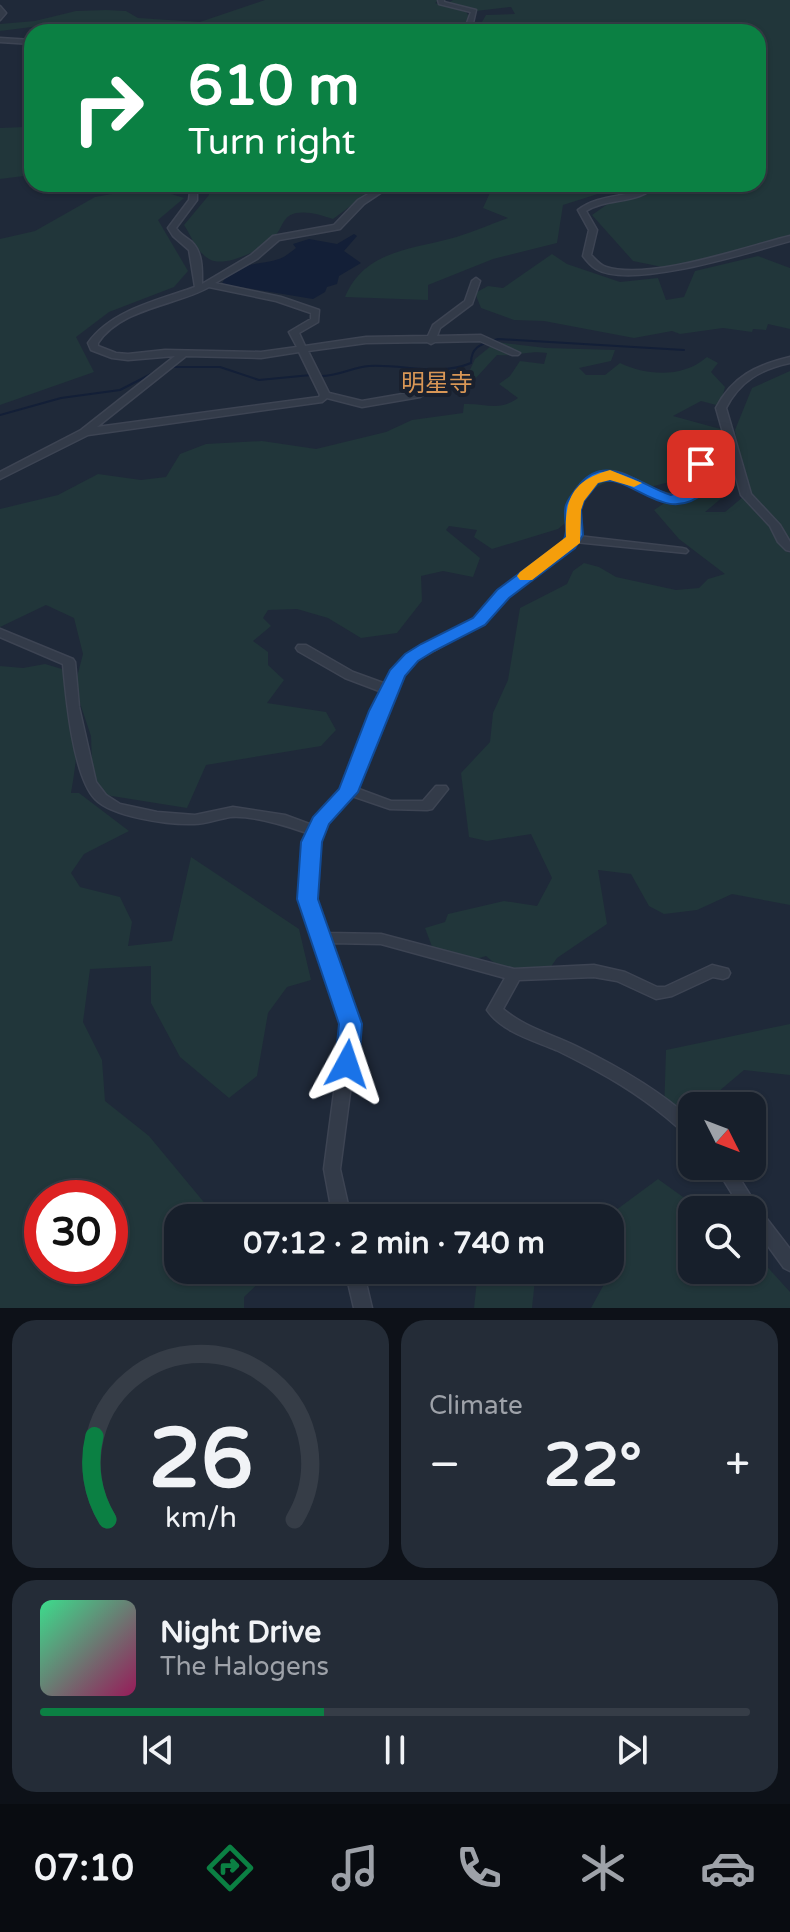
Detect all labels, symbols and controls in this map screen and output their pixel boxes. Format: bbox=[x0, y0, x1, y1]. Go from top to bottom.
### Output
text: 610 m bbox=[188, 53, 359, 120]
icon: right bbox=[56, 56, 160, 160]
text: Turn right bbox=[188, 121, 355, 164]
district label: 明星寺 bbox=[401, 369, 473, 398]
pin bbox=[667, 430, 735, 498]
icon: arrive bbox=[679, 442, 723, 486]
position arrow bbox=[305, 1022, 389, 1106]
north arrow bbox=[678, 1092, 766, 1180]
map controls bbox=[678, 1092, 766, 1284]
speed limit sign: 30 bbox=[24, 1180, 128, 1284]
button: search bbox=[678, 1196, 766, 1284]
text: 07:12 · 2 min · 740 m bbox=[243, 1225, 545, 1262]
text: Climate bbox=[429, 1390, 523, 1421]
text: 26 bbox=[148, 1410, 253, 1510]
text: 22° bbox=[544, 1430, 642, 1502]
text: − bbox=[429, 1439, 460, 1492]
text: + bbox=[725, 1439, 750, 1492]
text: km/h bbox=[165, 1501, 236, 1535]
text: Night Drive bbox=[160, 1614, 321, 1651]
text: The Halogens bbox=[160, 1651, 329, 1682]
icon: previous bbox=[136, 1728, 180, 1772]
icon: pause bbox=[373, 1728, 417, 1772]
icon: next bbox=[610, 1728, 654, 1772]
icon: directions bbox=[202, 1840, 258, 1896]
icon: music bbox=[327, 1840, 383, 1896]
icon: phone bbox=[451, 1840, 507, 1896]
icon: climate bbox=[575, 1840, 631, 1896]
icon: car bbox=[700, 1840, 756, 1896]
text: 07:10 bbox=[34, 1847, 134, 1890]

